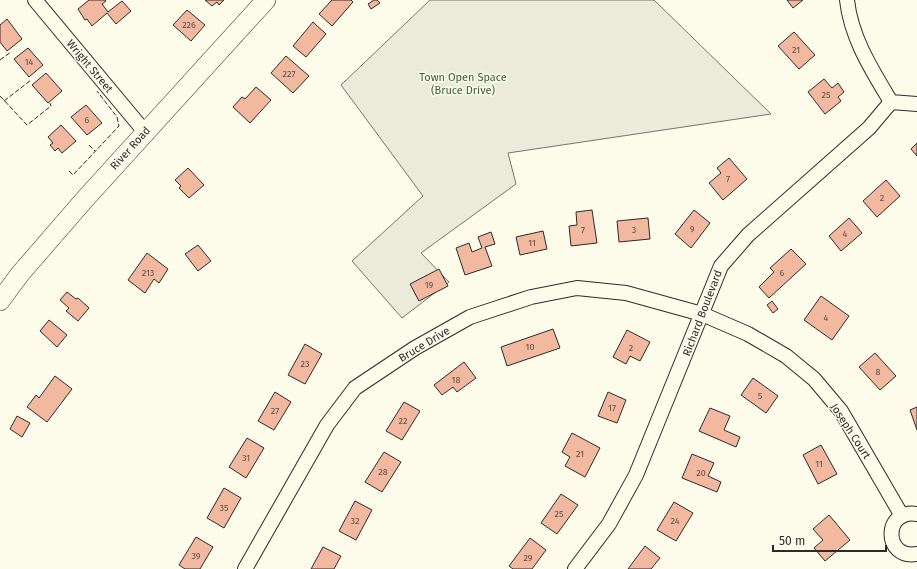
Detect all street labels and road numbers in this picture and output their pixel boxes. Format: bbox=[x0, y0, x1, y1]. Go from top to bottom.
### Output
street label: Wright Street bbox=[64, 37, 116, 96]
street label: River Road bbox=[108, 124, 153, 173]
street label: Richard Boulevard bbox=[680, 268, 725, 358]
street label: Bruce Drive bbox=[396, 324, 452, 365]
street label: Joseph Court bbox=[828, 401, 873, 462]

